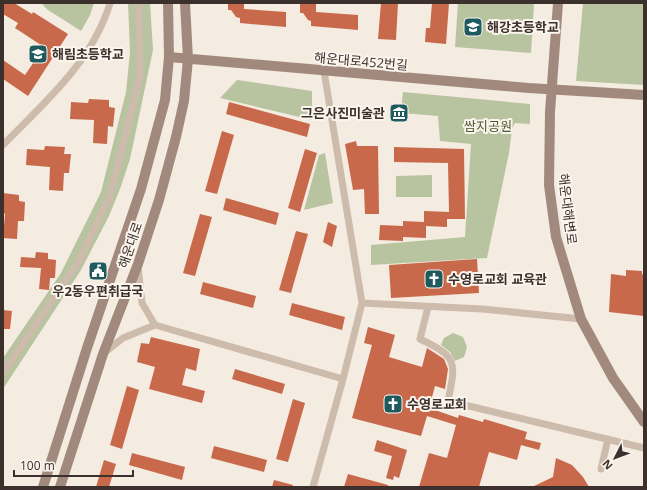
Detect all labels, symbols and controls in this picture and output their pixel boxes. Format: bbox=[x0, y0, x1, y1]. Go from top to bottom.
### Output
school or university icon: 해강초등학교 bbox=[462, 16, 484, 38]
place label: 해강초등학교 bbox=[487, 18, 559, 36]
school or university icon: 해림초등학교 bbox=[27, 43, 49, 65]
place label: 해림초등학교 bbox=[52, 45, 124, 63]
street label: 해운대로452번길 bbox=[313, 48, 409, 74]
museum icon: 그은사진미술관 bbox=[388, 102, 410, 124]
place label: 그은사진미술관 bbox=[301, 104, 385, 122]
park label: 쌈지공원 bbox=[464, 117, 512, 135]
street label: 해운대해변로 bbox=[555, 172, 581, 246]
street label: 해운대로 bbox=[114, 219, 146, 271]
public building icon: 우2동우편취급국 bbox=[87, 260, 109, 282]
church icon: 수영로교회 교육관 bbox=[423, 268, 445, 290]
place label: 수영로교회 교육관 bbox=[448, 270, 547, 288]
place label: 우2동우편취급국 bbox=[52, 282, 144, 300]
church icon: 수영로교회 bbox=[382, 393, 404, 415]
place label: 수영로교회 bbox=[407, 395, 467, 413]
north arrow bbox=[595, 438, 635, 478]
scale bar bbox=[14, 452, 133, 478]
text: 100 m bbox=[20, 457, 55, 474]
text: N bbox=[599, 457, 616, 473]

